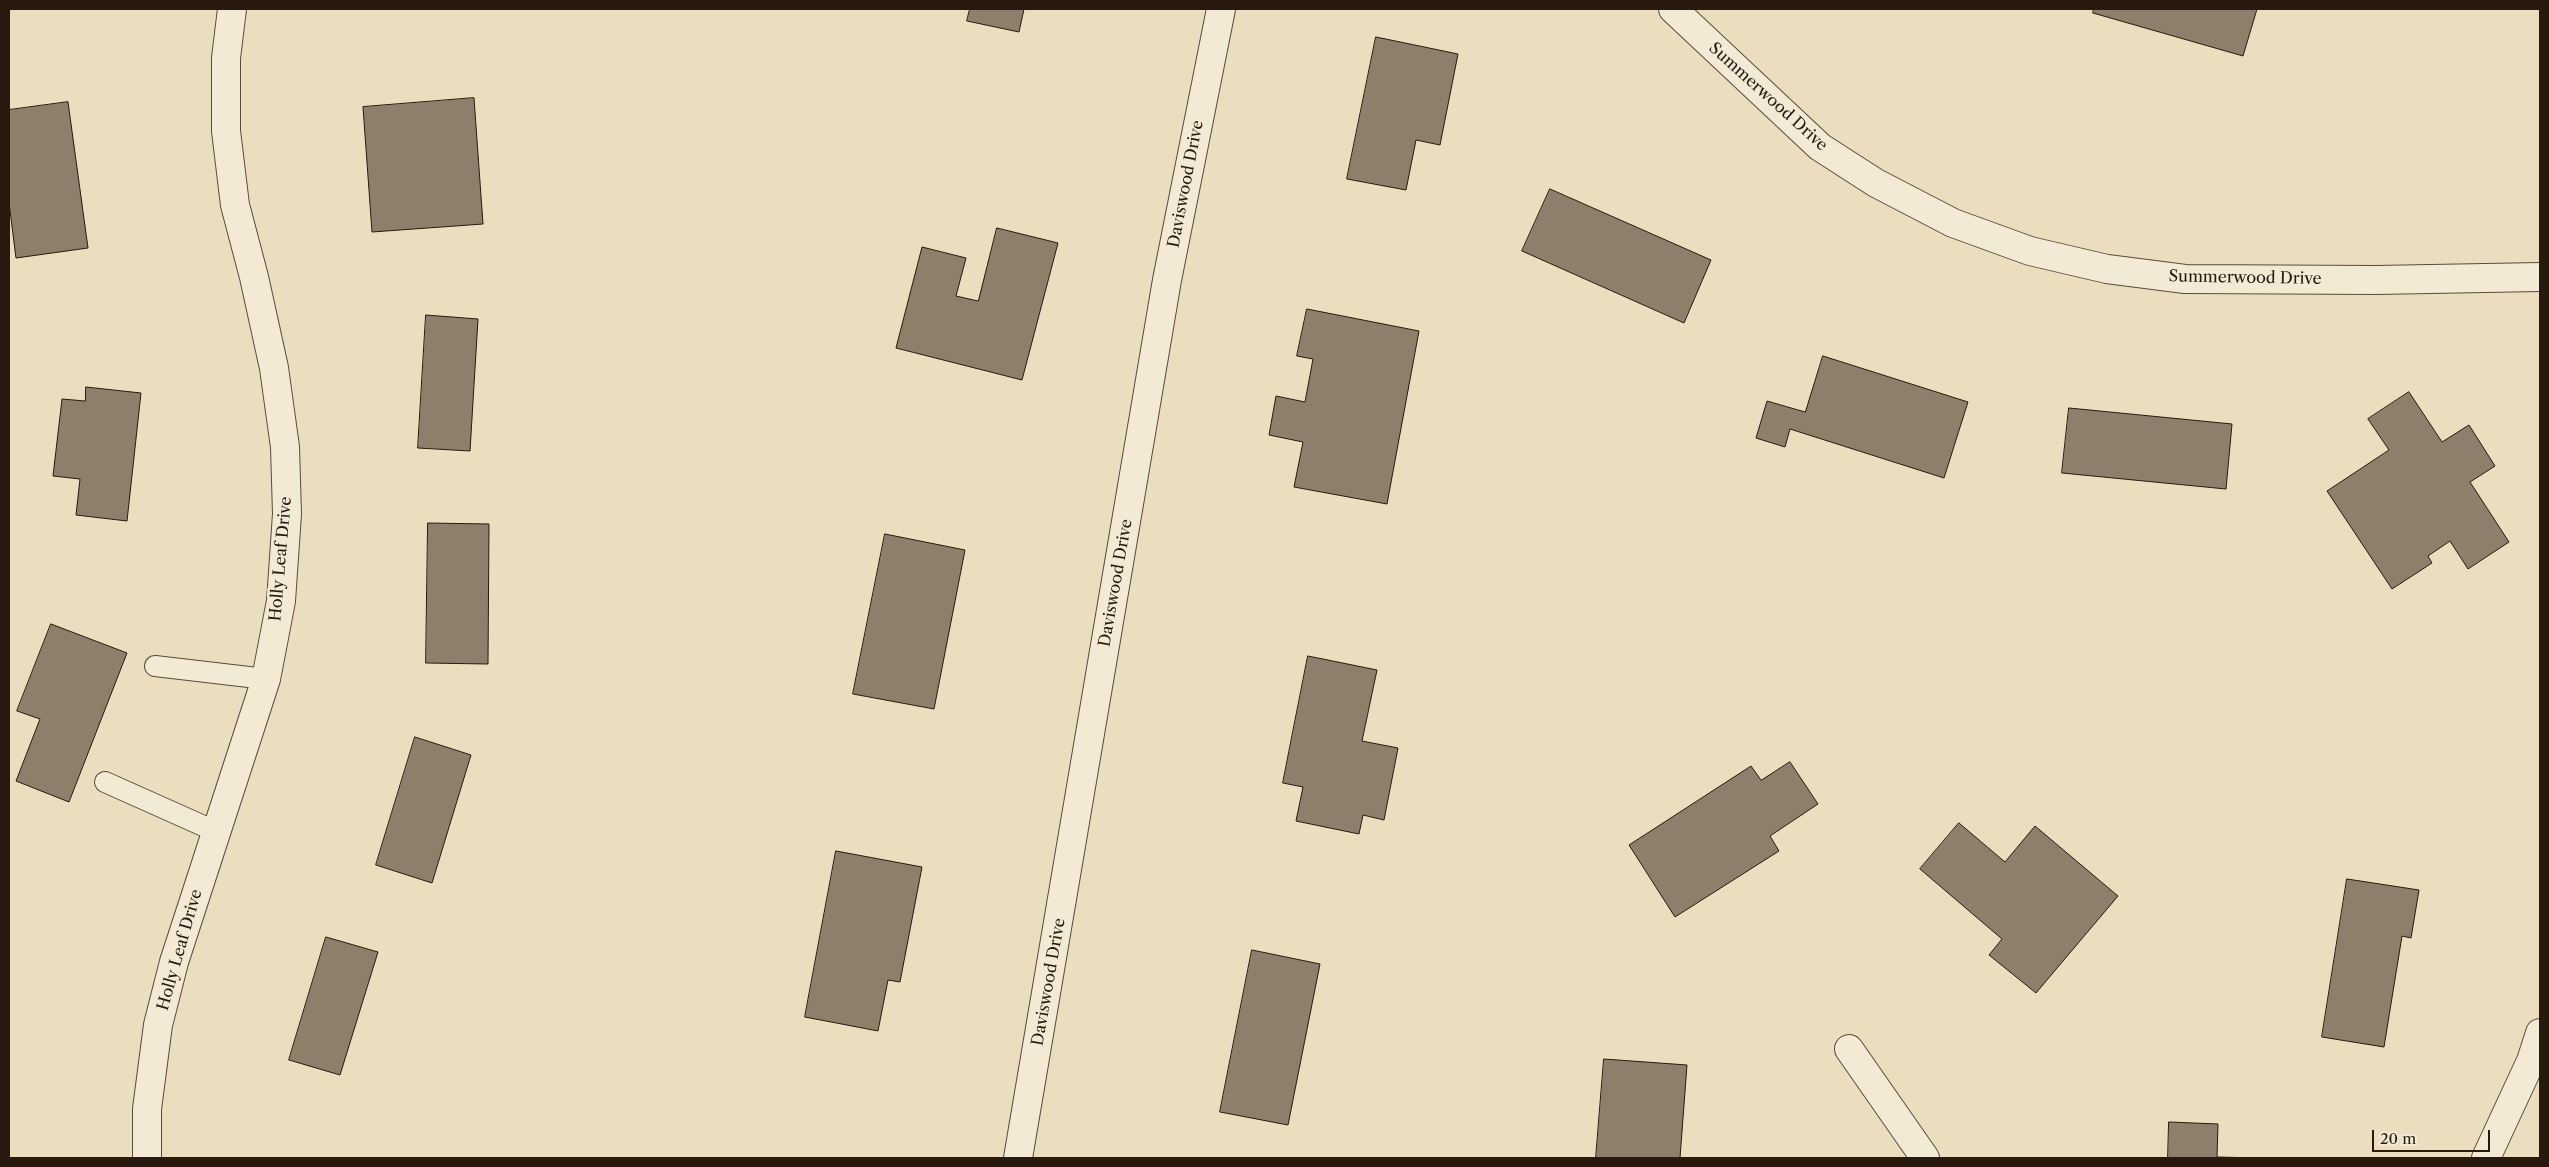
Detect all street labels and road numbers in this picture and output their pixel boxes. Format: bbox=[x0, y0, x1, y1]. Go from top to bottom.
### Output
street label: Summerwood Drive bbox=[1705, 39, 1831, 155]
street label: Daviswood Drive bbox=[1164, 119, 1208, 249]
street label: Summerwood Drive bbox=[2168, 267, 2322, 289]
street label: Holly Leaf Drive bbox=[266, 496, 296, 622]
street label: Daviswood Drive bbox=[1095, 518, 1137, 648]
street label: Holly Leaf Drive bbox=[154, 887, 206, 1013]
street label: Daviswood Drive bbox=[1028, 917, 1070, 1047]

